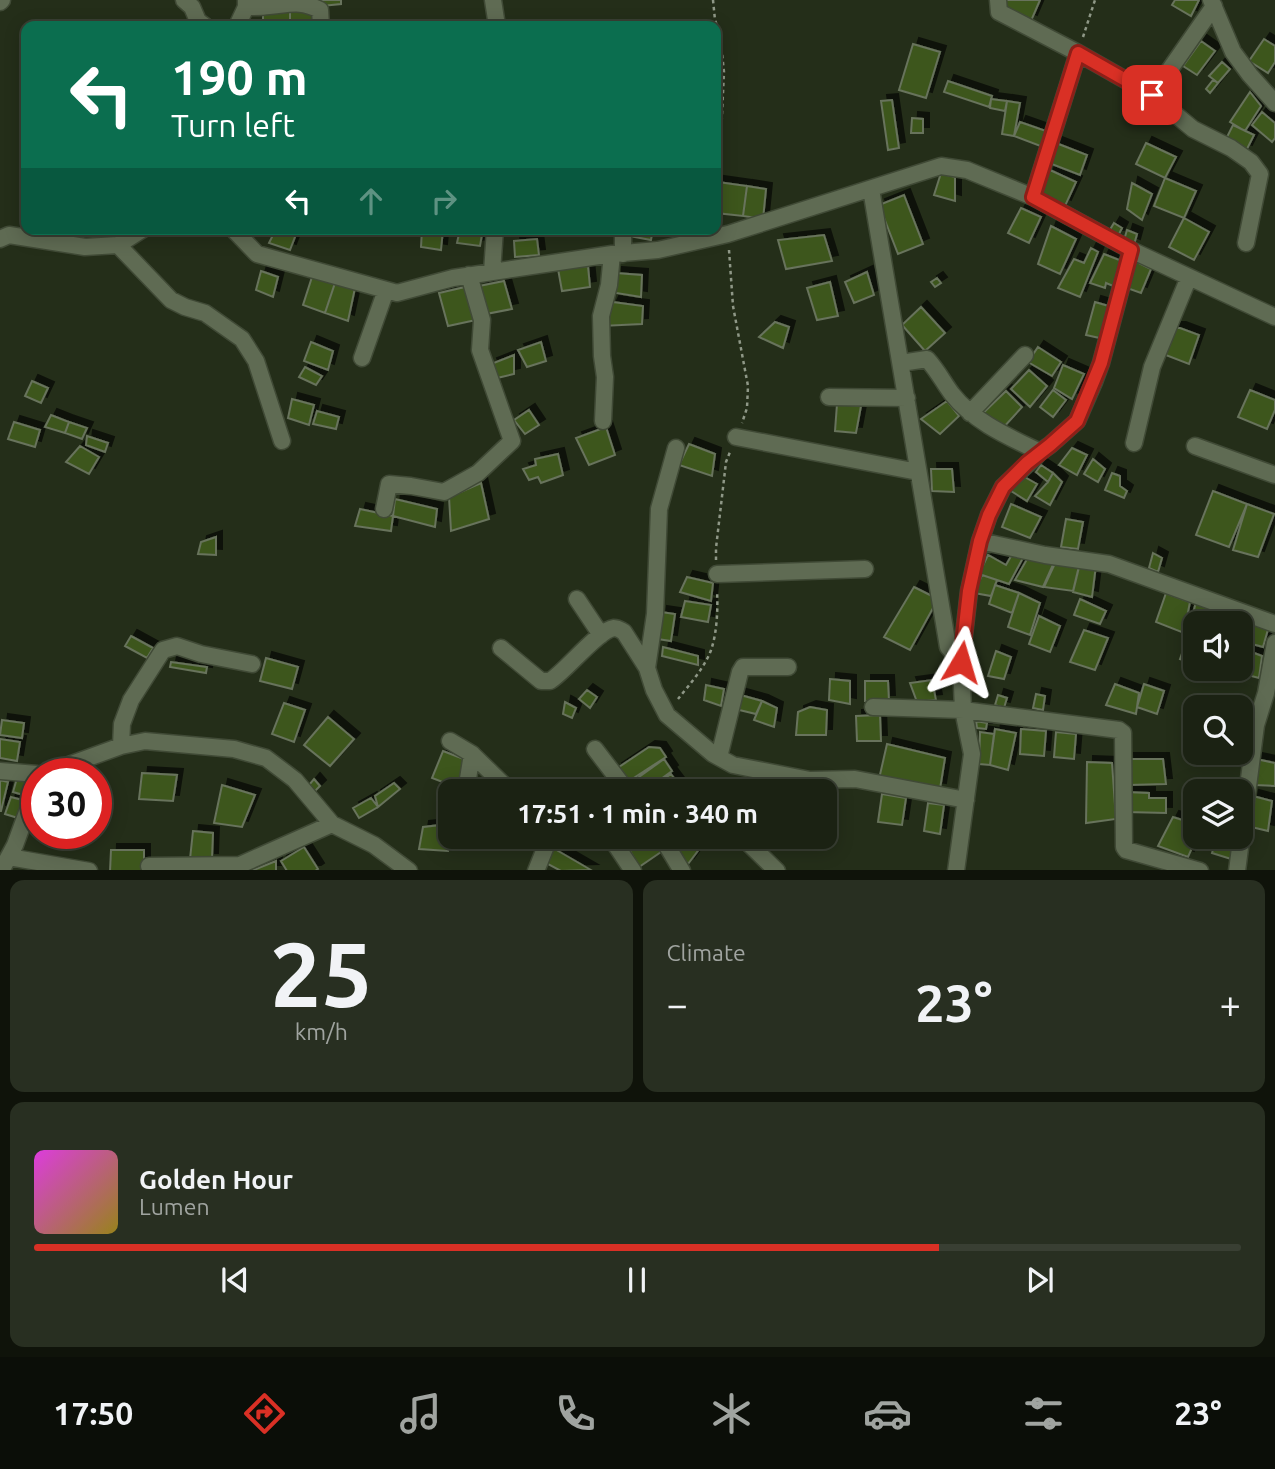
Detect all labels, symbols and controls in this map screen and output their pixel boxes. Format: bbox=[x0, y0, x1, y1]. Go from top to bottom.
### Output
icon: left bbox=[56, 49, 147, 140]
text: 190 m bbox=[171, 49, 308, 104]
pin bbox=[1122, 65, 1182, 125]
icon: arrive bbox=[1133, 76, 1171, 114]
text: Turn left bbox=[171, 107, 295, 143]
icon: left bbox=[279, 182, 317, 220]
icon: ahead bbox=[352, 182, 390, 220]
icon: right bbox=[425, 182, 463, 220]
map controls bbox=[1183, 611, 1253, 849]
button: sound bbox=[1183, 611, 1253, 681]
position arrow bbox=[924, 625, 998, 699]
button: search bbox=[1183, 695, 1253, 765]
speed limit sign: 30 bbox=[21, 758, 112, 849]
button: layers bbox=[1183, 779, 1253, 849]
text: 17:51 · 1 min · 340 m bbox=[517, 799, 758, 828]
text: 25 bbox=[270, 922, 373, 1024]
text: Climate bbox=[667, 940, 746, 965]
text: 23° bbox=[915, 974, 992, 1032]
text: − bbox=[667, 983, 688, 1025]
text: + bbox=[1220, 983, 1241, 1025]
text: km/h bbox=[295, 1019, 348, 1044]
text: Golden Hour bbox=[139, 1165, 293, 1194]
text: Lumen bbox=[139, 1194, 210, 1219]
icon: previous bbox=[216, 1261, 254, 1299]
icon: pause bbox=[618, 1261, 656, 1299]
icon: next bbox=[1021, 1261, 1059, 1299]
icon: directions bbox=[240, 1389, 289, 1438]
icon: music bbox=[396, 1389, 445, 1438]
icon: phone bbox=[551, 1389, 600, 1438]
icon: climate bbox=[707, 1389, 756, 1438]
icon: car bbox=[863, 1389, 912, 1438]
icon: filters bbox=[1019, 1389, 1068, 1438]
text: 17:50 bbox=[53, 1395, 133, 1431]
text: 23° bbox=[1174, 1395, 1222, 1431]

